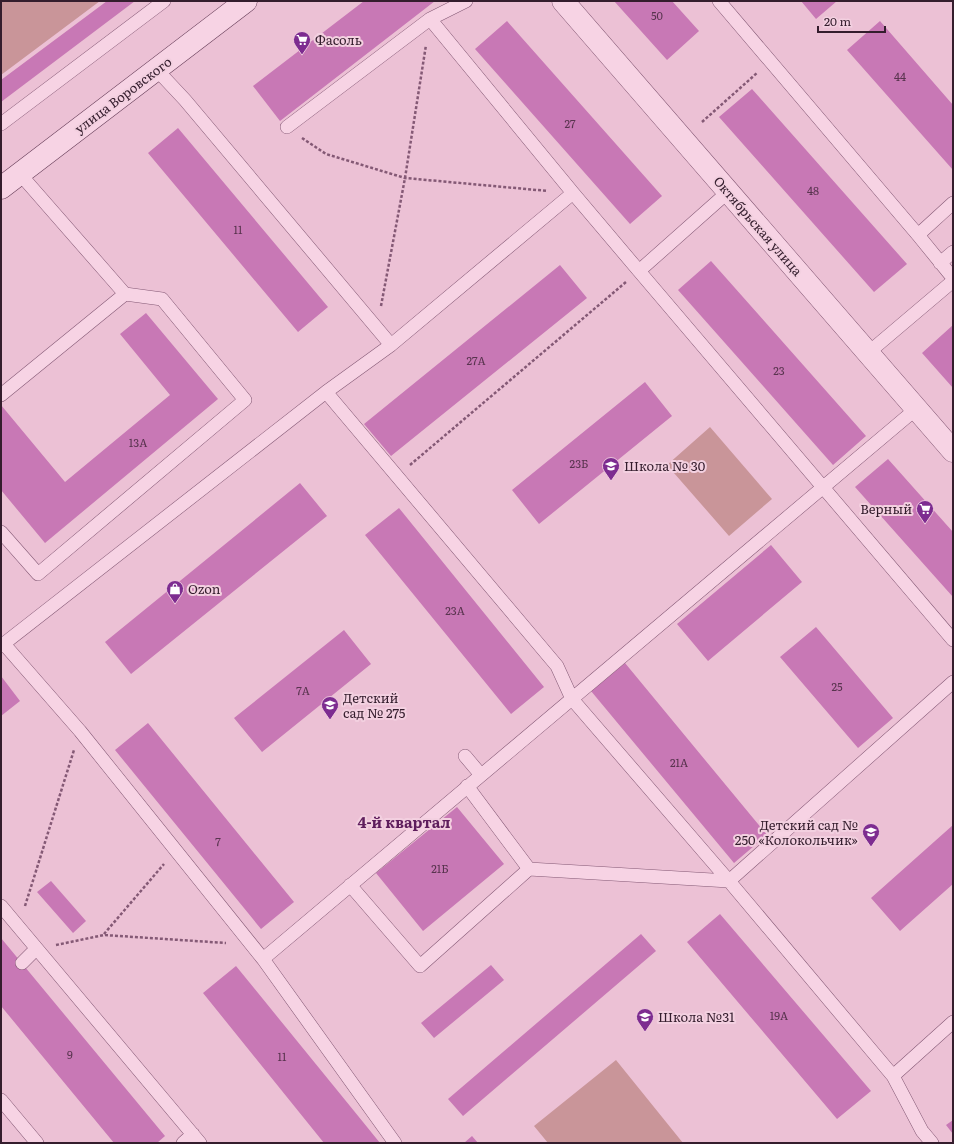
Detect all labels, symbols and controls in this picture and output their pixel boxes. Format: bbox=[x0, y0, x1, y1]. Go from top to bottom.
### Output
house number: 50 bbox=[651, 7, 663, 23]
scale bar bbox=[818, 8, 885, 34]
text: 20 m bbox=[824, 12, 851, 30]
supermarket icon: Фасоль bbox=[292, 30, 312, 55]
place label: Фасоль bbox=[315, 30, 362, 49]
street label: улица Воровского bbox=[70, 52, 176, 137]
house number: 44 bbox=[894, 68, 906, 84]
house number: 27 bbox=[564, 115, 576, 131]
street label: Октябрьская улица bbox=[710, 172, 807, 280]
house number: 48 bbox=[807, 182, 819, 198]
house number: 11 bbox=[234, 221, 243, 237]
house number: 27А bbox=[466, 352, 486, 368]
house number: 23 bbox=[773, 362, 785, 378]
house number: 13А bbox=[129, 434, 147, 450]
house number: 23Б bbox=[570, 455, 588, 471]
school or university icon: Школа № 30 bbox=[601, 456, 621, 481]
place label: Школа № 30 bbox=[624, 456, 706, 475]
place label: Верный bbox=[860, 499, 912, 518]
supermarket icon: Верный bbox=[915, 499, 935, 524]
shop icon: Ozon bbox=[165, 579, 185, 604]
place label: Ozon bbox=[188, 579, 221, 598]
house number: 23А bbox=[445, 602, 465, 618]
house number: 25 bbox=[831, 678, 843, 694]
house number: 7А bbox=[296, 682, 310, 698]
place label: Детский сад № 275 bbox=[343, 688, 406, 722]
school or university icon: Детский сад № 275 bbox=[320, 695, 340, 720]
house number: 21А bbox=[670, 754, 688, 770]
district label: 4-й квартал bbox=[357, 810, 451, 833]
place label: Детский сад № 250 «Колокольчик» bbox=[735, 815, 858, 849]
school or university icon: Детский сад № 250 «Колокольчик» bbox=[861, 822, 881, 847]
house number: 7 bbox=[215, 833, 221, 849]
house number: 21Б bbox=[431, 860, 449, 876]
school or university icon: Школа №31 bbox=[635, 1007, 655, 1032]
place label: Школа №31 bbox=[658, 1007, 735, 1026]
house number: 19А bbox=[770, 1007, 788, 1023]
house number: 9 bbox=[67, 1046, 73, 1062]
house number: 11 bbox=[278, 1048, 287, 1064]

